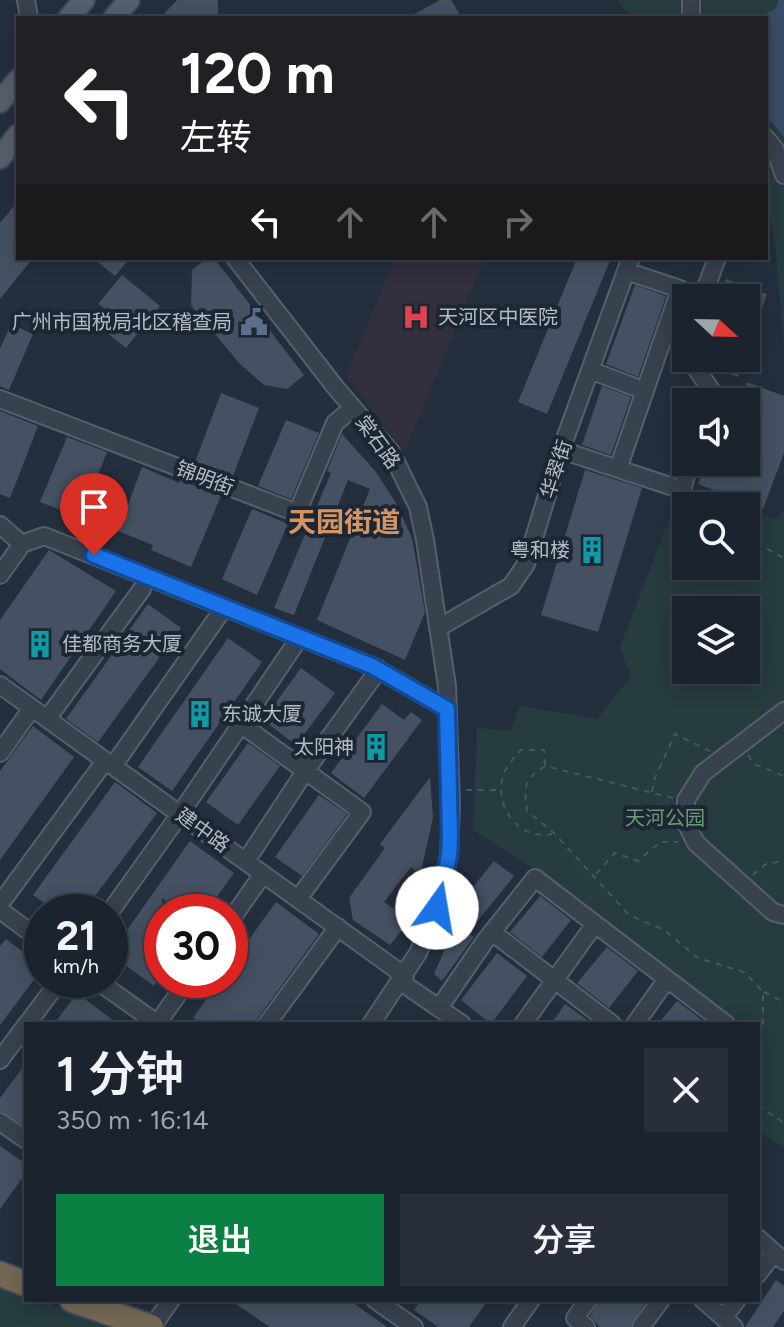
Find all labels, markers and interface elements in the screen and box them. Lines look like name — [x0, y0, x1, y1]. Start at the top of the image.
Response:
text: 120 m — [180, 40, 335, 107]
icon: left — [48, 48, 152, 152]
text: 左转 — [180, 116, 252, 159]
icon: left — [244, 200, 288, 244]
icon: ahead — [328, 200, 372, 244]
icon: ahead — [412, 200, 456, 244]
icon: right — [496, 200, 540, 244]
north arrow — [672, 284, 760, 372]
map controls — [672, 284, 760, 684]
hospital icon: 天河区中医院 — [401, 302, 431, 332]
place label: 天河区中医院 — [438, 305, 558, 329]
public building icon: 广州市国税局北区稽查局 — [239, 307, 269, 337]
place label: 广州市国税局北区稽查局 — [12, 310, 232, 334]
button: sound — [672, 388, 760, 476]
street label: 棠石路 — [351, 411, 405, 473]
street label: 华翠街 — [535, 437, 577, 501]
street label: 锦明街 — [173, 456, 237, 500]
pin — [60, 473, 128, 555]
icon: arrive — [72, 485, 116, 529]
button: search — [672, 492, 760, 580]
district label: 天园街道 — [288, 505, 400, 539]
building icon: 粤和楼 — [577, 535, 607, 565]
place label: 粤和楼 — [510, 538, 570, 562]
button: layers — [672, 596, 760, 684]
building icon: 佳都商务大厦 — [25, 629, 55, 659]
place label: 佳都商务大厦 — [62, 632, 182, 656]
building icon: 东诚大厦 — [185, 699, 215, 729]
place label: 东诚大厦 — [222, 702, 302, 726]
building icon: 太阳神 — [361, 732, 391, 762]
place label: 太阳神 — [294, 735, 354, 759]
street label: 建中路 — [172, 803, 234, 857]
park label: 天河公园 — [625, 806, 705, 830]
position arrow — [395, 866, 479, 950]
speed limit sign: 30 — [144, 894, 248, 998]
text: 21 — [56, 912, 96, 960]
text: km/h — [53, 954, 99, 978]
text: 1 分钟 — [56, 1045, 184, 1103]
button: close — [644, 1048, 728, 1132]
text: 350 m · 16:14 — [56, 1104, 209, 1136]
button: 退出 — [56, 1194, 384, 1286]
button: 分享 — [400, 1194, 728, 1286]

